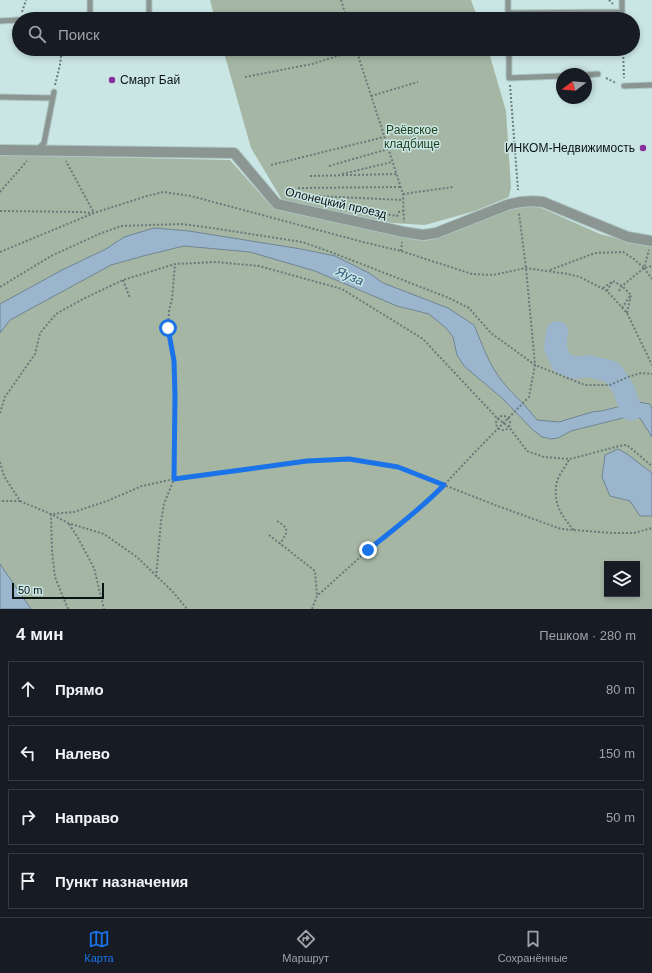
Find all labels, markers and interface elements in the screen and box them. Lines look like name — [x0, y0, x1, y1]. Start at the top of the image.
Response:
search box — [12, 12, 640, 56]
icon: search — [26, 23, 48, 45]
text: Поиск — [58, 26, 100, 43]
north arrow — [556, 68, 592, 104]
place label: Смарт Бай — [120, 73, 180, 87]
marker: Смарт Бай — [107, 75, 117, 85]
park label: Раёвское кладбище — [384, 123, 440, 151]
place label: ИНКОМ-Недвижимость — [505, 141, 635, 155]
marker: ИНКОМ-Недвижимость — [638, 143, 648, 153]
street label: Олонецкий проезд — [284, 185, 388, 221]
water label: Яуза — [333, 263, 366, 288]
route start — [159, 319, 177, 337]
route end — [359, 541, 377, 559]
map controls — [604, 561, 640, 597]
button: layers — [604, 561, 640, 597]
scale bar — [12, 581, 104, 600]
text: 50 m — [18, 584, 42, 596]
text: 4 мин — [16, 625, 63, 644]
text: Пешком · 280 m — [539, 628, 636, 643]
icon: ahead — [17, 678, 39, 700]
text: Прямо — [55, 681, 104, 698]
text: 80 m — [606, 682, 635, 697]
icon: left — [17, 742, 39, 764]
text: Налево — [55, 745, 110, 762]
text: 150 m — [599, 746, 635, 761]
icon: right — [17, 806, 39, 828]
text: Направо — [55, 809, 119, 826]
text: 50 m — [606, 810, 635, 825]
icon: arrive — [17, 870, 39, 892]
text: Пункт назначения — [55, 873, 188, 890]
tab: Карта — [84, 928, 114, 964]
tab: Маршрут — [282, 928, 329, 964]
tab: Сохранённые — [498, 928, 568, 964]

